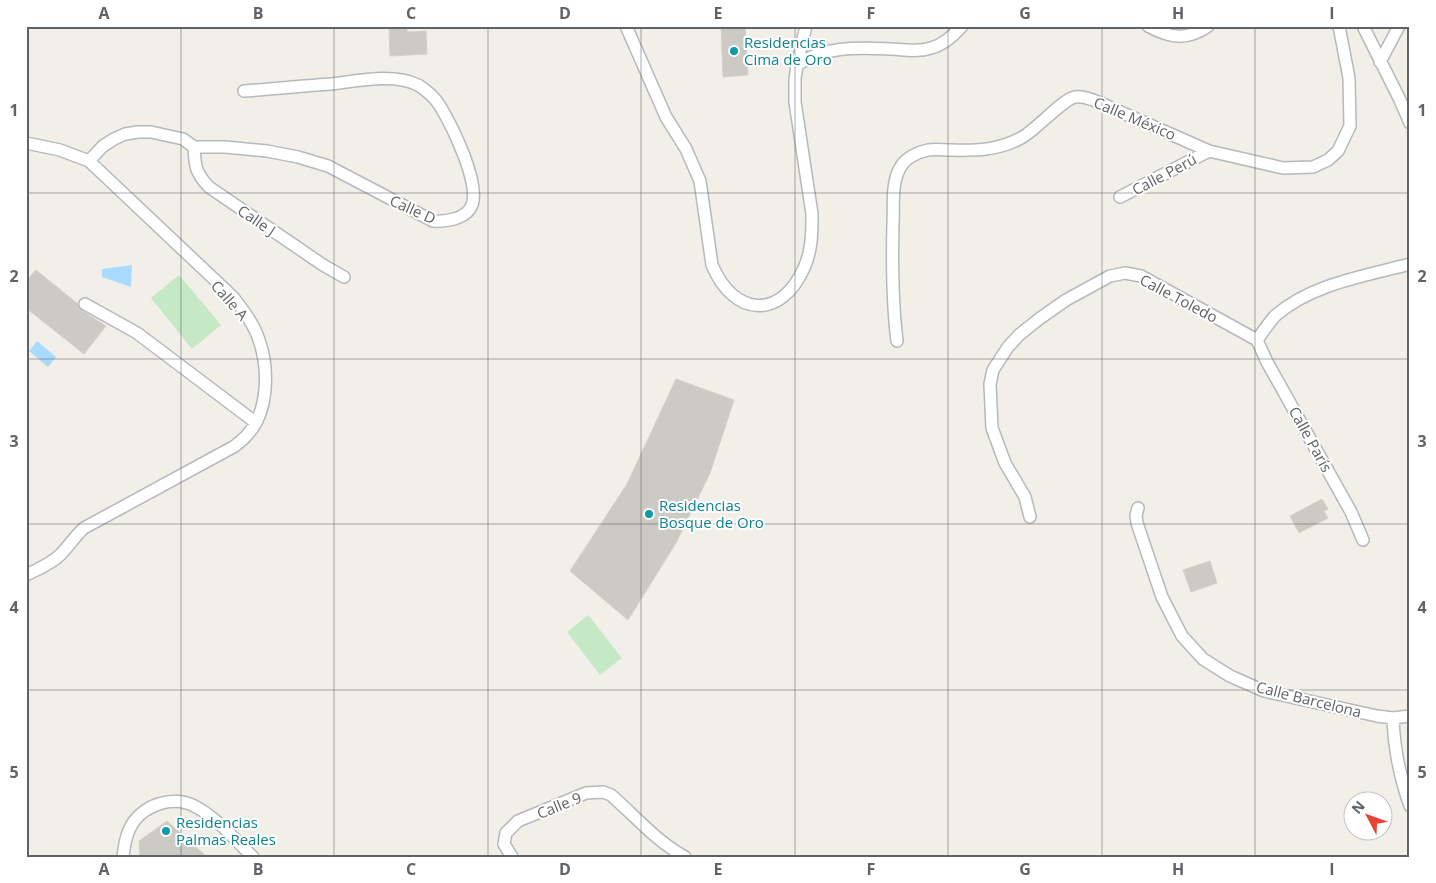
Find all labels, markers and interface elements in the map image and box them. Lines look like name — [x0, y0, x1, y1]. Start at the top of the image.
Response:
text: A — [98, 2, 110, 24]
text: B — [253, 2, 263, 24]
text: C — [406, 2, 416, 24]
text: D — [559, 2, 571, 24]
text: E — [714, 2, 723, 24]
text: F — [867, 2, 875, 24]
text: G — [1019, 2, 1031, 24]
text: H — [1172, 2, 1184, 24]
text: I — [1329, 2, 1335, 24]
place label: Residencias Cima de Oro — [744, 32, 832, 69]
marker: Residencias Cima de Oro — [728, 45, 740, 57]
street label: Calle México — [1091, 92, 1179, 144]
text: 1 — [9, 99, 19, 121]
text: 1 — [1417, 99, 1427, 121]
street label: Calle Perú — [1128, 149, 1200, 199]
street label: Calle D — [387, 190, 439, 228]
street label: Calle J — [234, 200, 280, 240]
text: 2 — [9, 265, 19, 287]
text: 2 — [1417, 265, 1427, 287]
street label: Calle Toledo — [1137, 269, 1221, 327]
street label: Calle A — [207, 276, 253, 325]
street label: Calle París — [1285, 403, 1337, 475]
text: 3 — [9, 430, 19, 452]
text: 3 — [1417, 430, 1427, 452]
place label: Residencias Bosque de Oro — [659, 495, 764, 532]
marker: Residencias Bosque de Oro — [643, 508, 655, 520]
text: 4 — [9, 596, 19, 618]
text: 4 — [1417, 596, 1427, 618]
street label: Calle Barcelona — [1254, 676, 1364, 722]
text: 5 — [9, 761, 19, 783]
text: 5 — [1417, 761, 1427, 783]
street label: Calle 9 — [534, 787, 584, 823]
north arrow — [1344, 790, 1394, 840]
text: N — [1347, 797, 1369, 818]
place label: Residencias Palmas Reales — [176, 812, 276, 849]
marker: Residencias Palmas Reales — [160, 825, 172, 837]
text: A — [98, 858, 110, 880]
text: B — [253, 858, 263, 880]
text: C — [406, 858, 416, 880]
text: D — [559, 858, 571, 880]
text: E — [714, 858, 723, 880]
text: F — [867, 858, 875, 880]
text: G — [1019, 858, 1031, 880]
text: H — [1172, 858, 1184, 880]
text: I — [1329, 858, 1335, 880]

